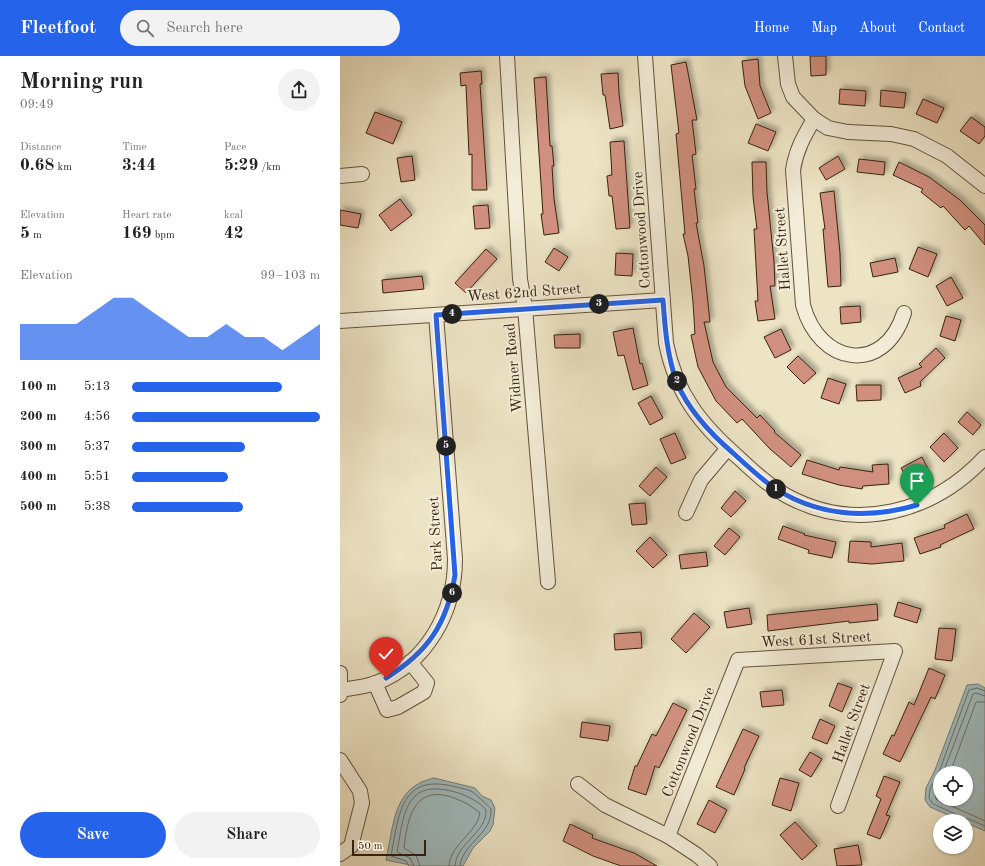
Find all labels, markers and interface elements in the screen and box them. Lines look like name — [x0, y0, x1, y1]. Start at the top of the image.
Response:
search box — [120, 10, 400, 46]
icon: search — [134, 17, 156, 39]
text: Fleetfoot — [20, 19, 96, 38]
text: Search here — [166, 21, 243, 36]
text: Home — [754, 21, 789, 35]
text: Map — [811, 21, 837, 35]
text: About — [859, 21, 896, 35]
text: Contact — [918, 21, 965, 35]
button: share — [278, 69, 320, 111]
text: Morning run — [20, 71, 143, 93]
text: 09:49 — [20, 98, 54, 111]
text: Distance — [20, 142, 61, 153]
text: Time — [122, 142, 147, 153]
text: Pace — [224, 142, 246, 153]
text: 0.68 — [20, 157, 54, 174]
text: 3:44 — [122, 157, 156, 174]
text: 5:29 — [224, 157, 258, 174]
text: km — [54, 162, 72, 173]
text: /km — [258, 162, 281, 173]
street label: Cottonwood Drive — [631, 171, 654, 289]
street label: Hallet Street — [773, 207, 794, 291]
text: Elevation — [20, 210, 65, 221]
text: Heart rate — [122, 210, 171, 221]
text: kcal — [224, 210, 243, 221]
text: 5 — [20, 225, 30, 242]
text: 169 — [122, 225, 152, 242]
text: 42 — [224, 225, 244, 242]
text: m — [30, 230, 42, 241]
text: bpm — [152, 230, 175, 241]
text: Elevation — [20, 269, 73, 282]
text: 99–103 m — [260, 269, 320, 282]
street label: West 62nd Street — [466, 282, 582, 305]
pin: 3 — [589, 294, 609, 314]
text: 3 — [596, 298, 602, 309]
pin: 4 — [442, 304, 462, 324]
text: 4 — [449, 308, 455, 319]
street label: Widmer Road — [503, 322, 526, 413]
pin: 2 — [667, 371, 687, 391]
text: 2 — [674, 375, 680, 386]
text: 100 m — [20, 380, 57, 393]
text: 5:13 — [84, 380, 110, 393]
text: 200 m — [20, 410, 57, 423]
text: 4:56 — [84, 410, 110, 423]
pin: 5 — [436, 436, 456, 456]
text: 300 m — [20, 440, 57, 453]
text: 5:37 — [84, 440, 110, 453]
text: 5 — [443, 440, 449, 451]
pin — [900, 464, 934, 505]
text: 400 m — [20, 470, 57, 483]
text: 5:51 — [84, 470, 110, 483]
icon: arrive — [906, 470, 928, 492]
pin: 1 — [766, 479, 786, 499]
text: 1 — [773, 483, 779, 494]
street label: Park Street — [427, 496, 446, 572]
text: 500 m — [20, 500, 57, 513]
text: 5:38 — [84, 500, 110, 513]
pin: 6 — [442, 583, 462, 603]
text: 6 — [449, 587, 455, 598]
street label: West 61st Street — [760, 630, 872, 651]
pin — [369, 637, 403, 678]
icon: check — [375, 643, 397, 665]
street label: Hallet Street — [831, 682, 874, 765]
street label: Cottonwood Drive — [660, 685, 718, 800]
map controls — [933, 766, 973, 854]
button: locate — [933, 766, 973, 806]
button: Save — [20, 812, 166, 858]
button: Share — [174, 812, 320, 858]
button: layers — [933, 814, 973, 854]
scale bar — [352, 838, 426, 857]
text: 50 m — [358, 841, 383, 852]

